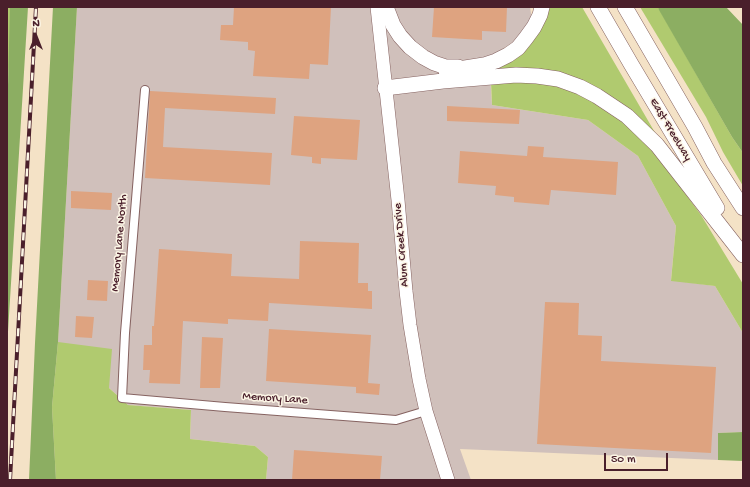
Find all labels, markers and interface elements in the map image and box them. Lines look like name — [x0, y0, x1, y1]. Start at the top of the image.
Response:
north arrow — [16, 16, 56, 56]
text: N — [32, 18, 40, 30]
street label: East Freeway — [646, 96, 694, 164]
street label: Memory Lane North — [109, 194, 131, 292]
street label: Alum Creek Drive — [391, 202, 413, 288]
street label: Memory Lane — [242, 390, 308, 408]
scale bar — [606, 445, 670, 471]
text: 50 m — [611, 453, 636, 467]

